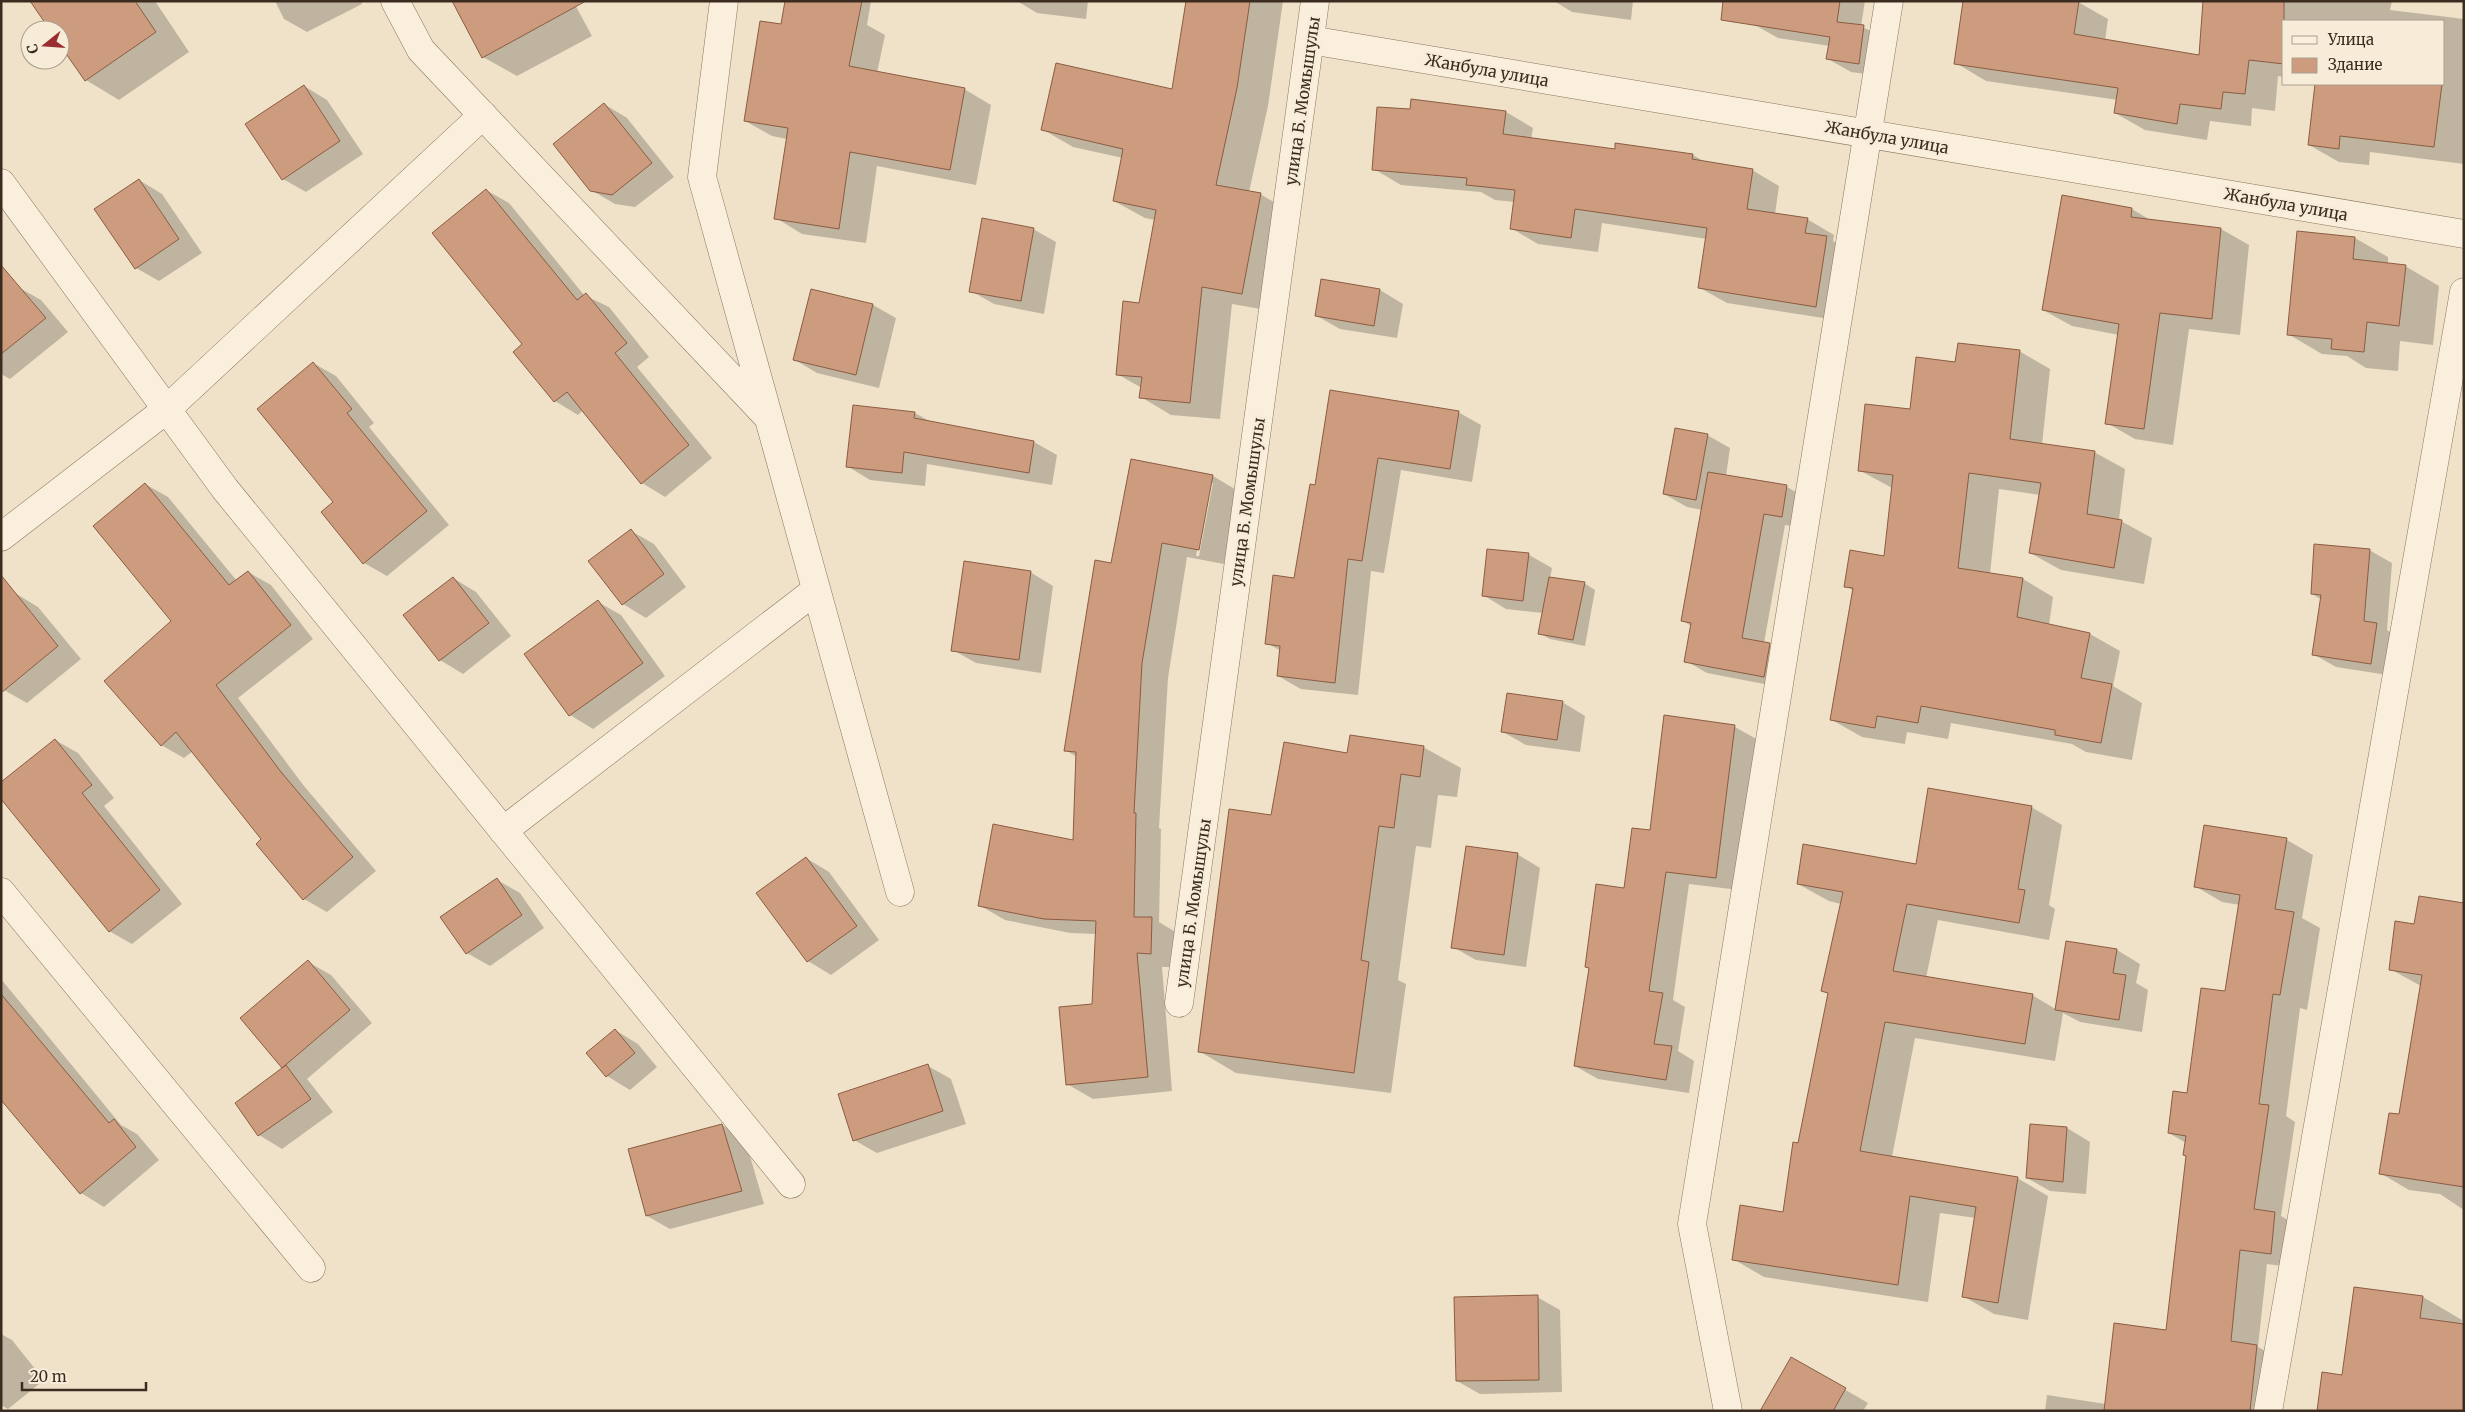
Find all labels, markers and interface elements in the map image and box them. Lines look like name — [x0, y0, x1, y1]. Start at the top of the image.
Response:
street label: улица Б. Момышулы — [1280, 15, 1324, 187]
north arrow — [20, 20, 70, 70]
legend — [2282, 20, 2445, 85]
text: Улица — [2327, 30, 2374, 49]
text: С — [23, 42, 43, 56]
street label: Жанбула улица — [1423, 49, 1551, 91]
text: Здание — [2328, 55, 2382, 74]
street label: Жанбула улица — [1823, 116, 1951, 158]
street label: Жанбула улица — [2222, 183, 2350, 225]
street label: улица Б. Момышулы — [1225, 416, 1269, 588]
street label: улица Б. Момышулы — [1171, 817, 1215, 989]
scale bar — [22, 1360, 146, 1392]
text: 20 m — [30, 1367, 67, 1386]

